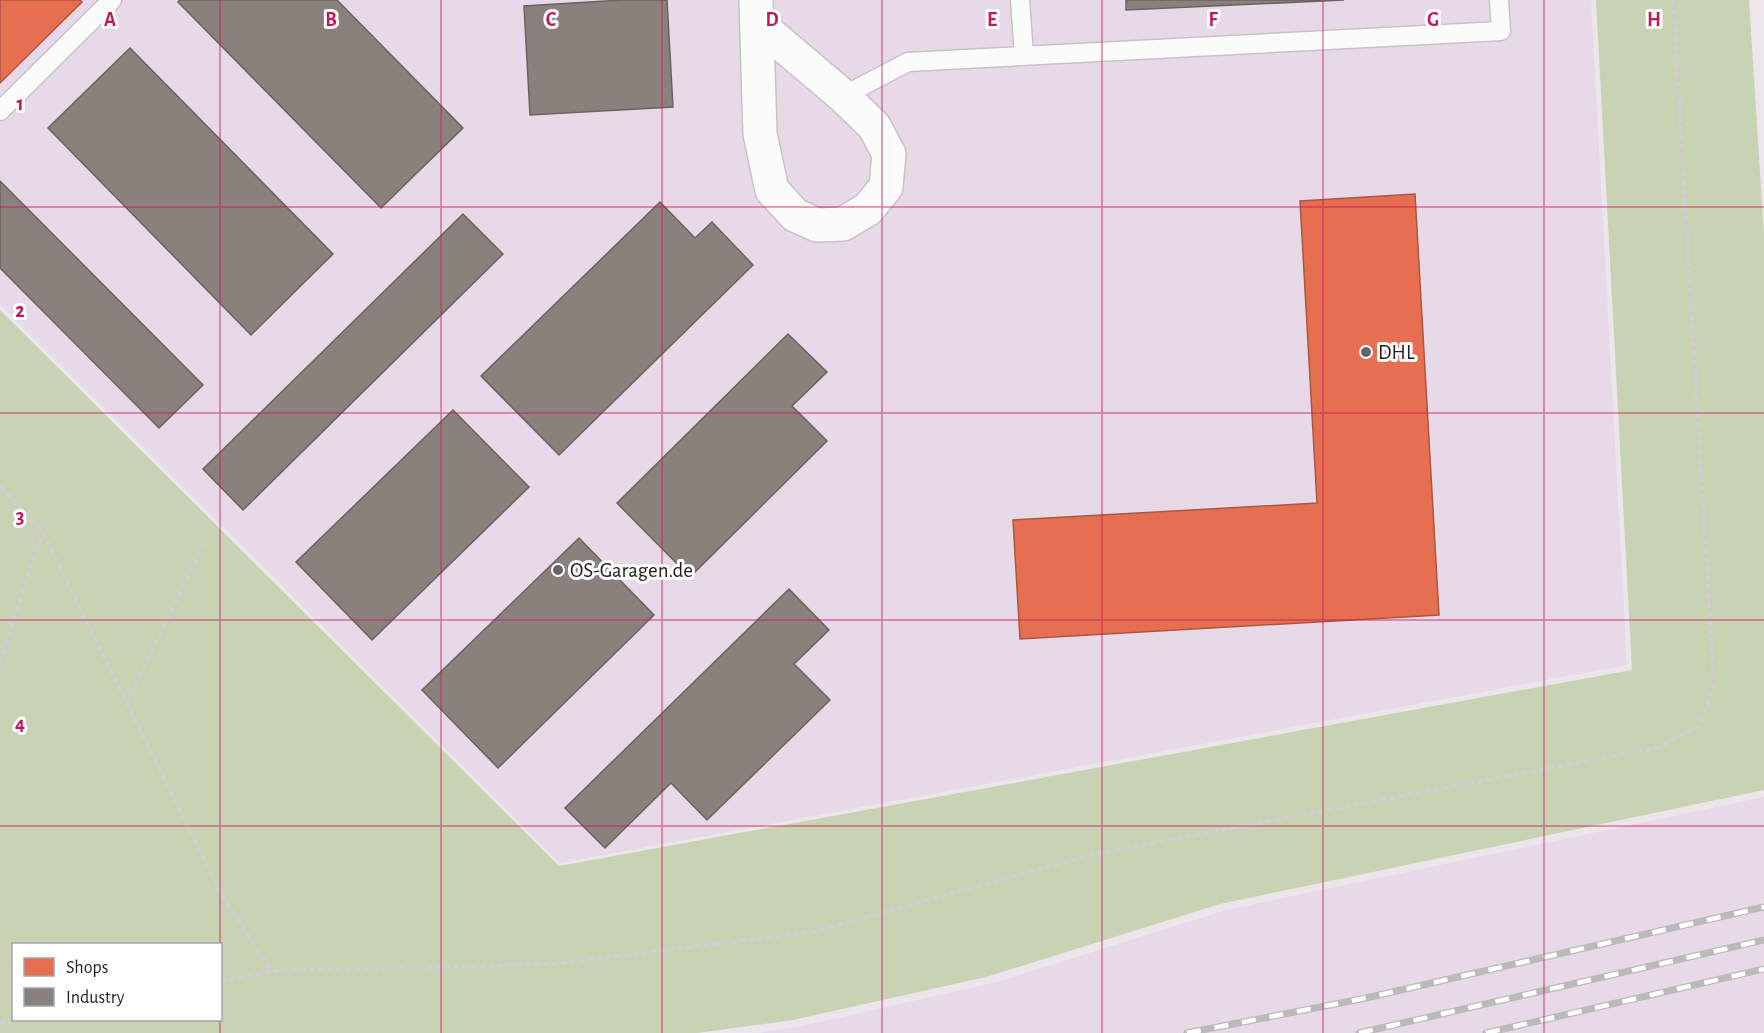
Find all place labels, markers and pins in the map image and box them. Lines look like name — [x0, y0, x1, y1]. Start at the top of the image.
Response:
place label: DHL — [1378, 342, 1415, 363]
marker: DHL — [1359, 345, 1373, 359]
place label: OS-Garagen.de — [570, 560, 693, 581]
marker: OS-Garagen.de — [551, 563, 565, 577]

